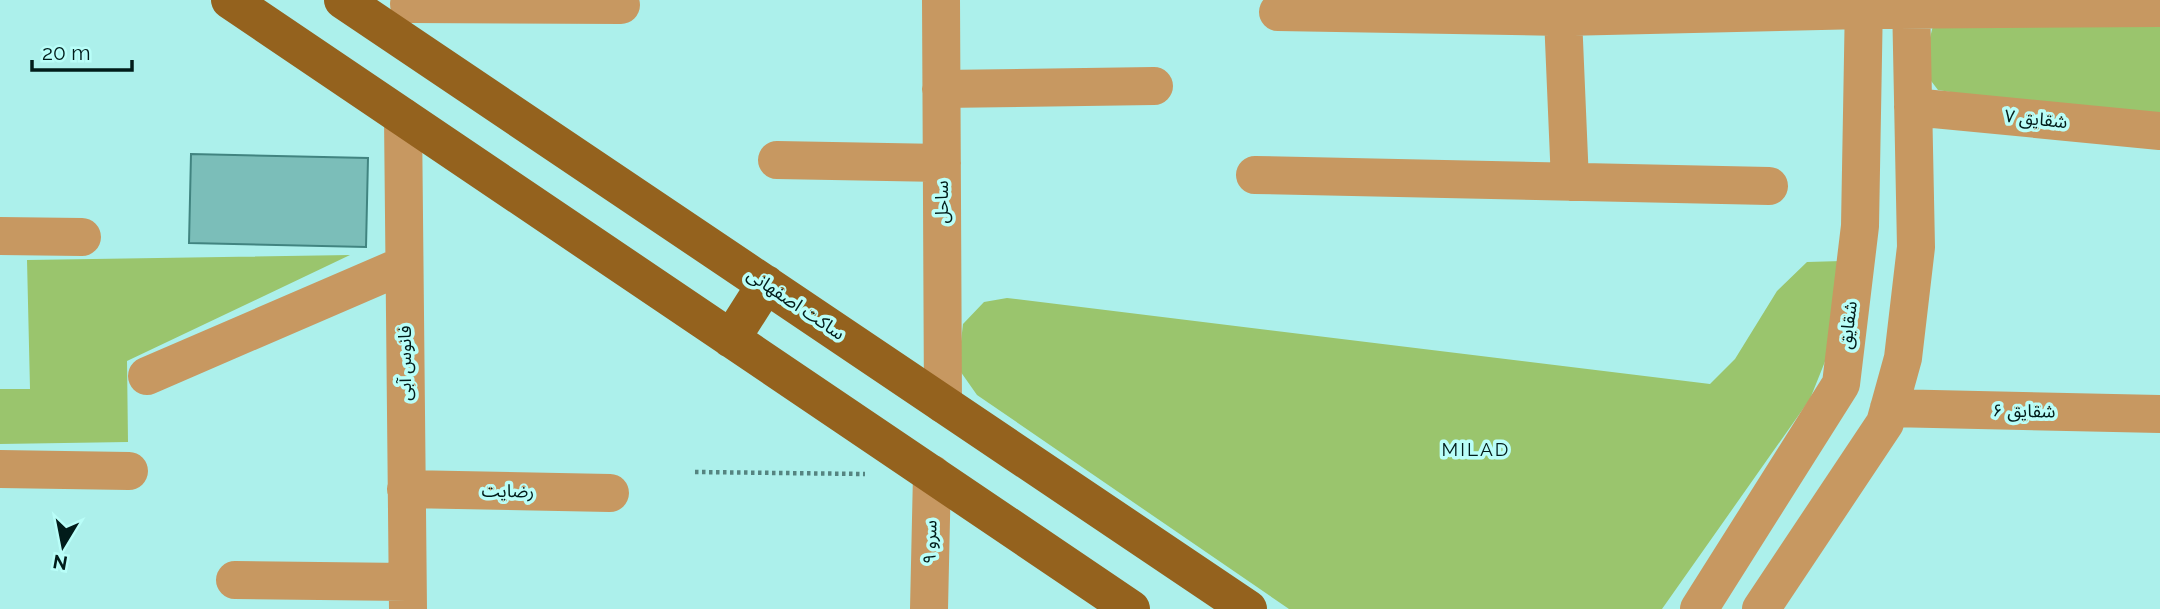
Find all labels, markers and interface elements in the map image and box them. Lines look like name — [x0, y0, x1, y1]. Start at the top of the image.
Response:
scale bar — [32, 28, 131, 72]
text: 20 m — [42, 40, 90, 65]
street label: شقایق ۷ — [2003, 105, 2069, 133]
street label: ساحل — [931, 180, 953, 224]
street label: ساکت اصفهانی — [743, 263, 849, 345]
street label: شقایق — [1834, 300, 1862, 350]
street label: فانوس آبی — [394, 325, 416, 401]
street label: شقایق ۶ — [1992, 399, 2056, 423]
district label: MILAD — [1442, 438, 1510, 460]
street label: رضایت — [481, 480, 535, 502]
north arrow — [28, 511, 98, 581]
street label: سرو ۹ — [919, 520, 941, 564]
text: N — [51, 551, 69, 575]

